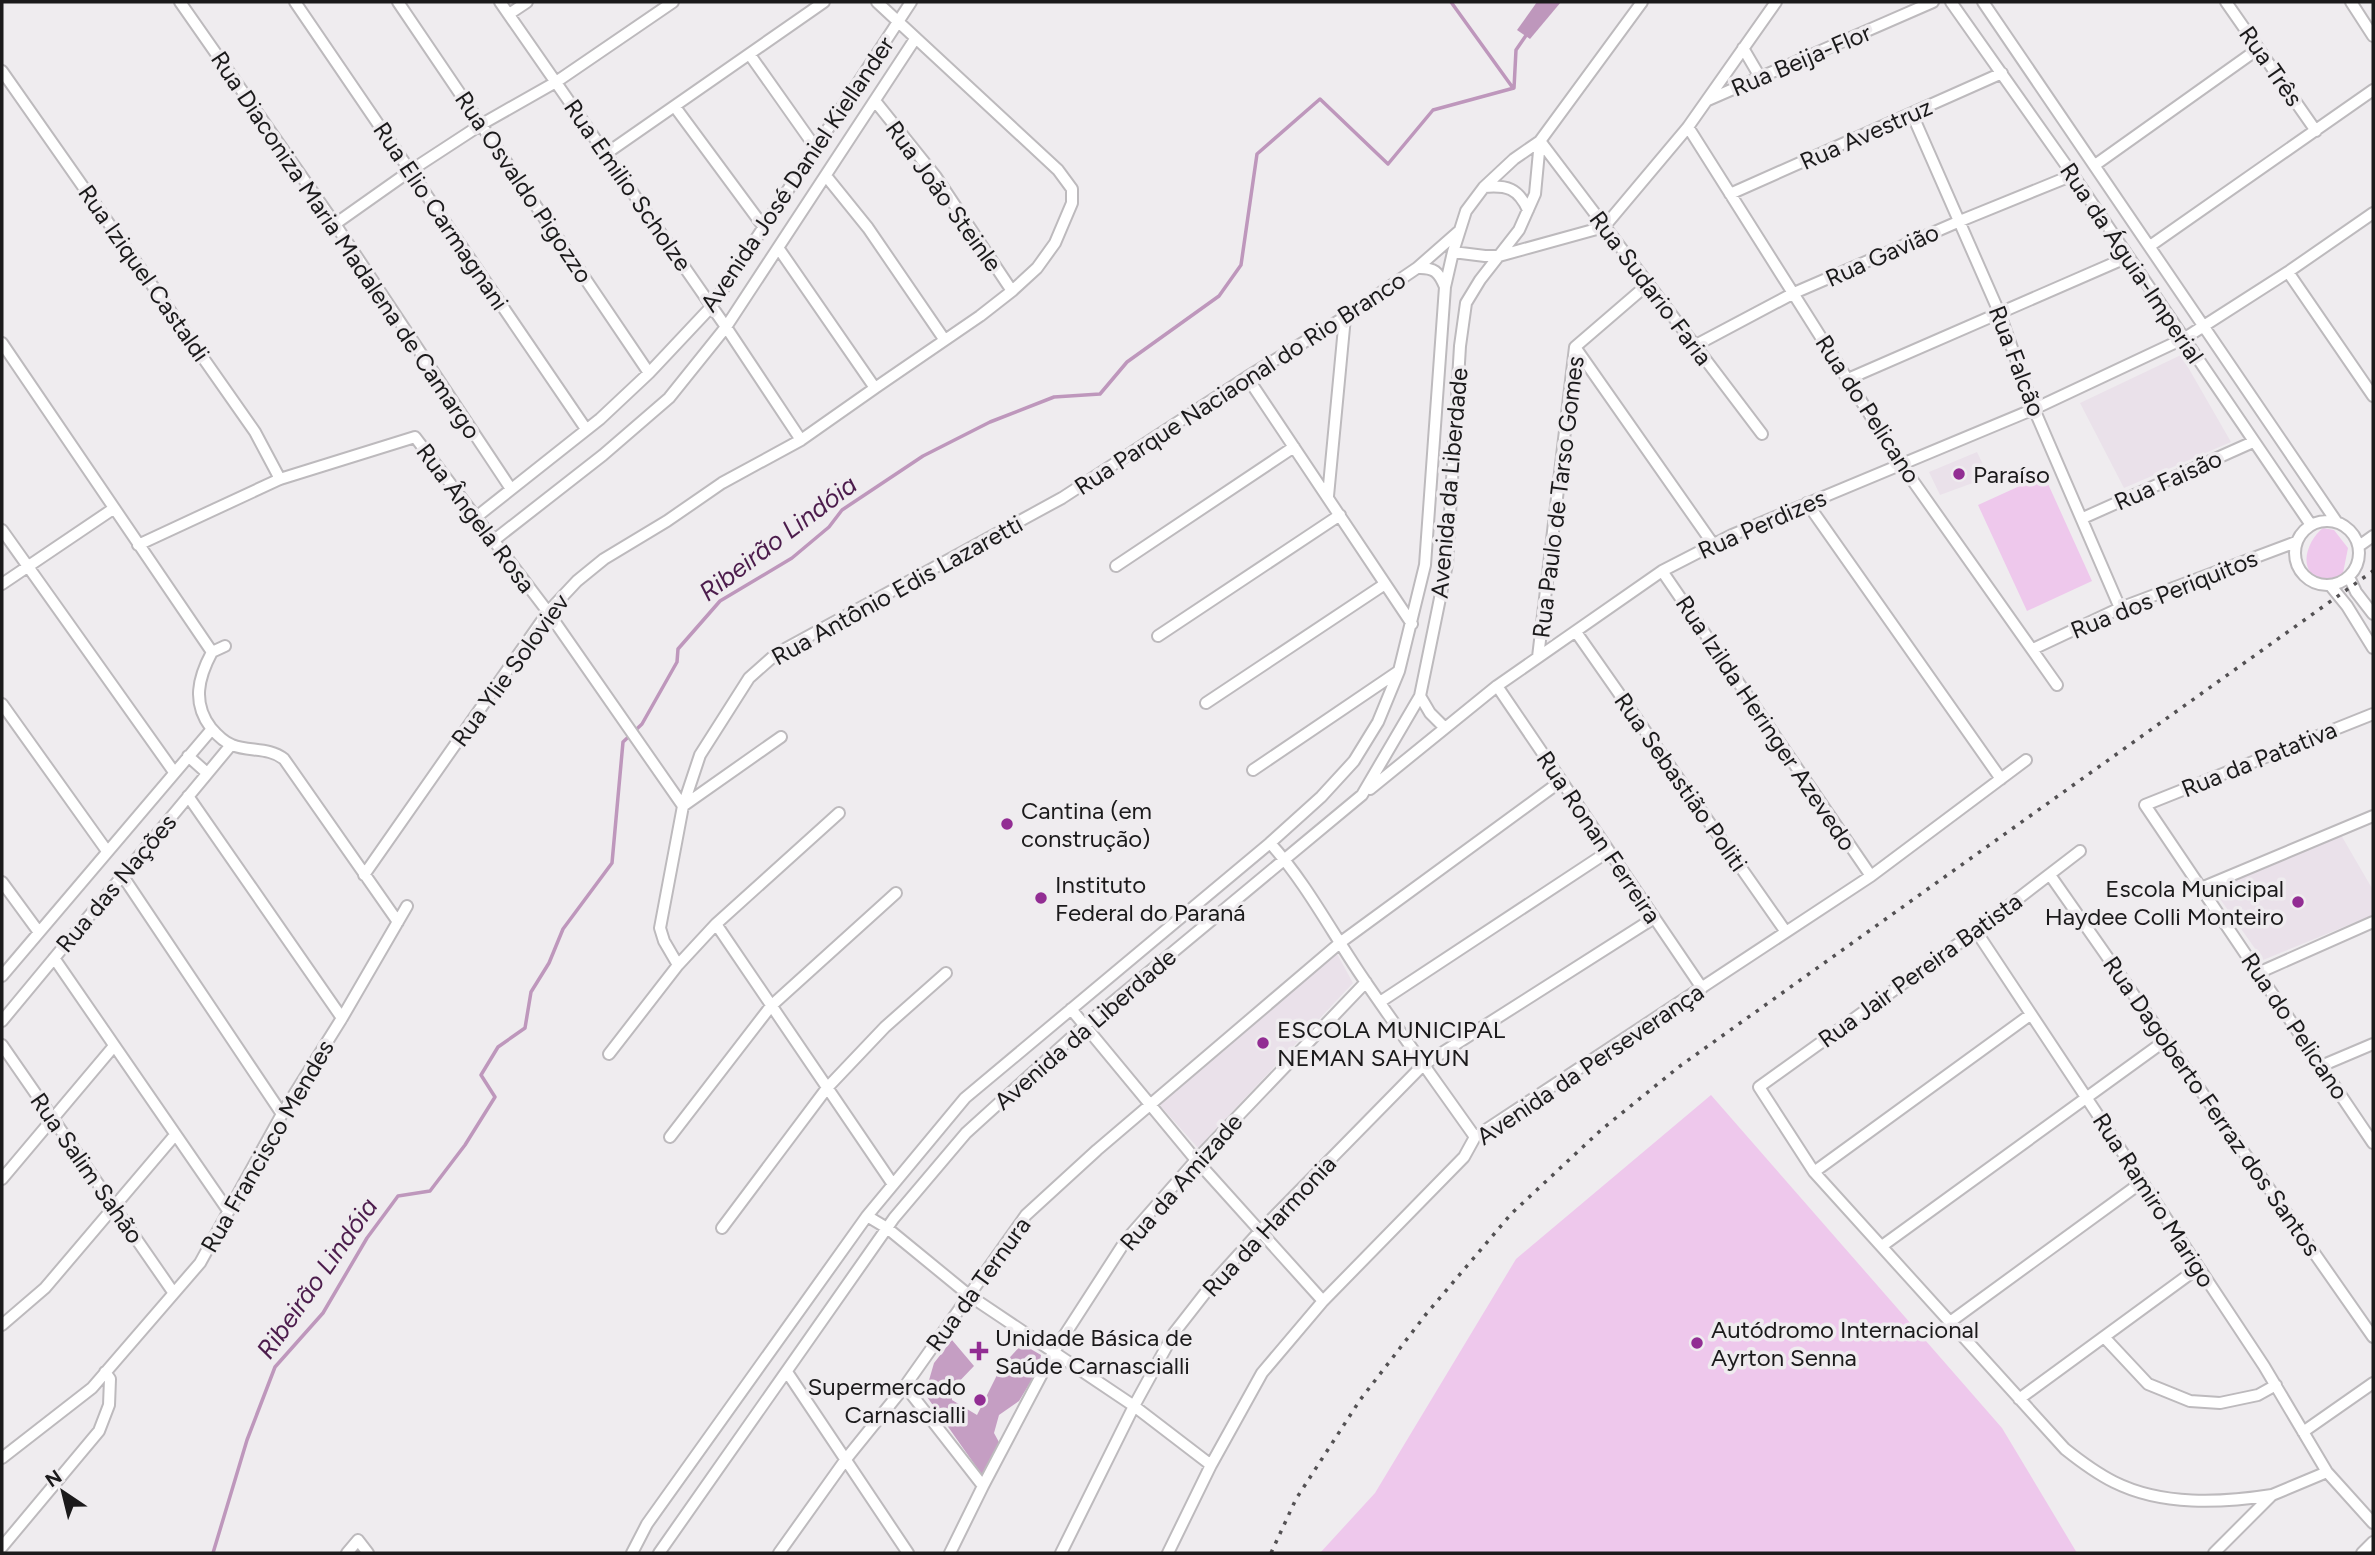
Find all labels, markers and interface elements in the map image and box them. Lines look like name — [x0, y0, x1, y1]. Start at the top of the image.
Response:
street label: Rua Beija-Flor — [1727, 18, 1875, 102]
street label: Rua Três — [2233, 20, 2309, 112]
street label: Avenida José Daniel Kiellander — [694, 31, 900, 317]
street label: Rua Diaconiza Maria Madalena de Camargo — [205, 46, 487, 444]
street label: Rua Osvaldo Pigozzo — [449, 86, 599, 288]
street label: Rua Avestruz — [1796, 92, 1936, 176]
street label: Rua Emilio Scholze — [558, 94, 698, 276]
street label: Rua João Steinle — [880, 115, 1008, 277]
street label: Rua Elio Carmagnani — [367, 116, 515, 316]
street label: Rua da Águia-Imperial — [2054, 157, 2210, 369]
street label: Rua Iziquel Castaldi — [72, 179, 216, 367]
street label: Rua Sudario Faria — [1584, 205, 1718, 371]
street label: Rua Gavião — [1821, 217, 1943, 293]
street label: Rua Parque Naciaonal do Rio Branco — [1069, 265, 1411, 501]
street label: Rua Falcão — [1983, 302, 2051, 420]
street label: Rua do Pelicano — [1809, 330, 1927, 488]
street label: Rua Paulo de Tarso Gomes — [1526, 354, 1590, 640]
street label: Avenida da Liberdade — [1424, 366, 1474, 600]
street label: Rua Ângela Rosa — [410, 438, 542, 598]
street label: Rua Faisão — [2110, 443, 2226, 517]
place label: Paraíso — [1973, 460, 2050, 489]
marker: Paraíso — [1951, 466, 1967, 482]
water label: Ribeirão Lindóia — [693, 468, 863, 608]
street label: Rua Perdizes — [1693, 483, 1831, 565]
street label: Rua Antônio Edis Lazaretti — [766, 509, 1028, 671]
street label: Rua dos Periquitos — [2066, 543, 2262, 645]
street label: Rua Ylie Soloviev — [445, 588, 575, 752]
street label: Rua Izilda Heringer Azevedo — [1670, 590, 1862, 856]
street label: Rua Sebastião Politi — [1608, 687, 1754, 877]
street label: Rua da Patativa — [2177, 715, 2341, 803]
street label: Rua Ronan Ferreira — [1531, 745, 1667, 929]
place label: Cantina (em construção) — [1021, 796, 1152, 853]
street label: Rua das Nações — [50, 808, 182, 958]
marker: Cantina (em construção) — [999, 816, 1015, 832]
place label: Instituto Federal do Paraná — [1055, 870, 1246, 927]
place label: Escola Municipal Haydee Colli Monteiro — [2045, 874, 2284, 931]
street label: Rua Jair Pereira Batista — [1813, 886, 2027, 1054]
marker: Instituto Federal do Paraná — [1033, 890, 1049, 906]
marker: Escola Municipal Haydee Colli Monteiro — [2290, 894, 2306, 910]
street label: Avenida da Liberdade — [988, 942, 1182, 1116]
street label: Rua do Pelicano — [2235, 947, 2355, 1105]
street label: Rua Dagoberto Ferraz dos Santos — [2097, 951, 2327, 1261]
street label: Avenida da Perseverança — [1471, 977, 1709, 1151]
place label: ESCOLA MUNICIPAL NEMAN SAHYUN — [1277, 1015, 1506, 1072]
street label: Rua Francisco Mendes — [194, 1034, 340, 1258]
marker: ESCOLA MUNICIPAL NEMAN SAHYUN — [1255, 1035, 1271, 1051]
street label: Rua Salim Sahão — [24, 1087, 150, 1249]
street label: Rua da Amizade — [1114, 1107, 1248, 1257]
street label: Rua Ramiro Marigo — [2087, 1107, 2221, 1293]
street label: Rua da Harmonia — [1196, 1149, 1342, 1303]
water label: Ribeirão Lindóia — [250, 1191, 384, 1365]
street label: Rua da Ternura — [920, 1211, 1036, 1357]
place label: Autódromo Internacional Ayrton Senna — [1711, 1315, 1979, 1372]
place label: Unidade Básica de Saúde Carnascialli — [995, 1323, 1192, 1380]
marker: Autódromo Internacional Ayrton Senna — [1689, 1335, 1705, 1351]
marker: Unidade Básica de Saúde Carnascialli — [969, 1341, 989, 1361]
place label: Supermercado Carnascialli — [808, 1372, 966, 1429]
marker: Supermercado Carnascialli — [972, 1392, 988, 1408]
north arrow — [28, 1457, 98, 1527]
text: N — [41, 1465, 66, 1492]

